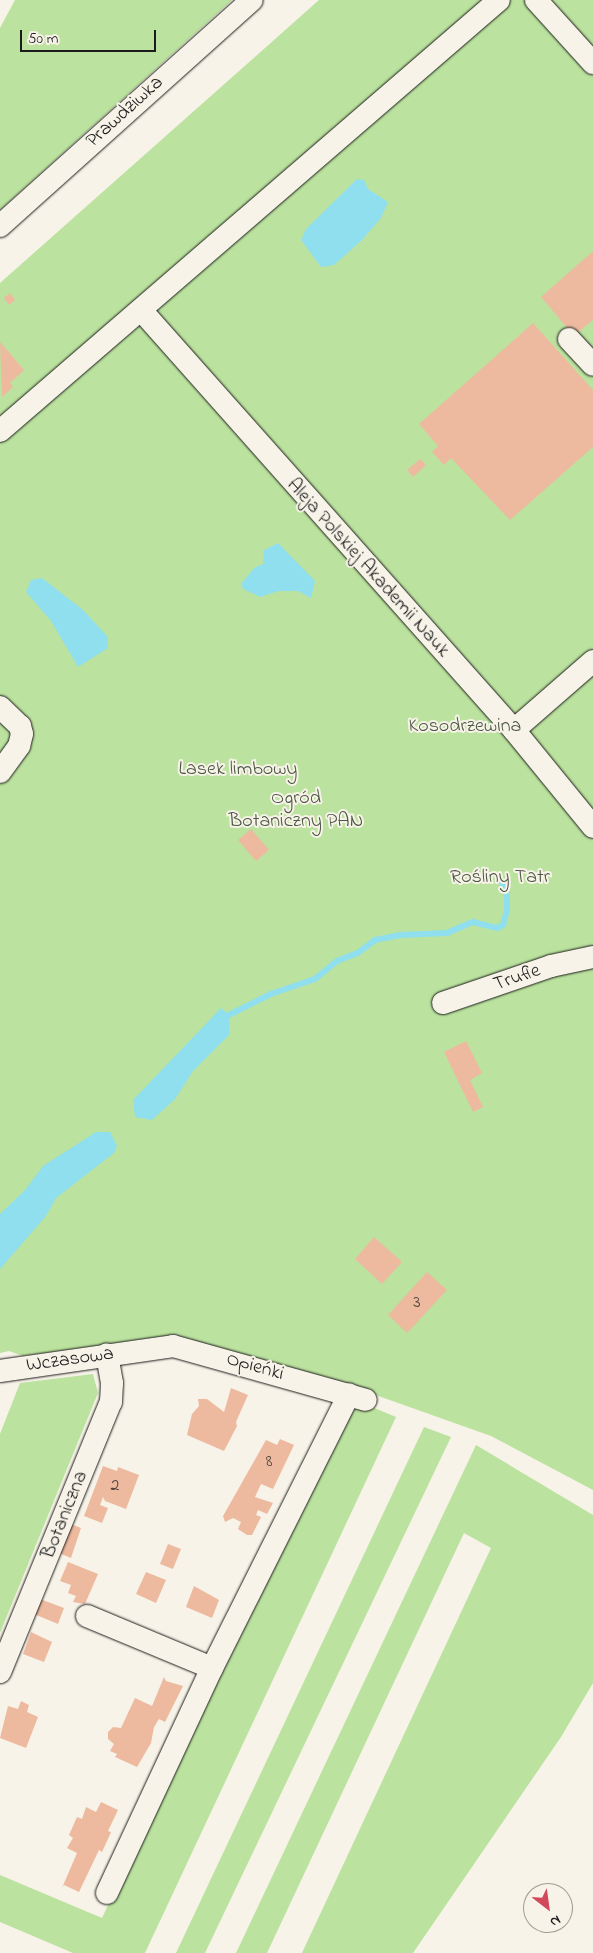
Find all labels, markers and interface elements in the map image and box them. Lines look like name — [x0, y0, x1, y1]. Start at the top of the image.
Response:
scale bar — [22, 20, 159, 52]
text: 50 m — [28, 28, 58, 50]
street label: Prawdziwka — [81, 71, 169, 153]
street label: Aleja Polskiej Akademii Nauk — [281, 473, 455, 663]
park label: Kosodrzewina — [409, 714, 521, 738]
park label: Lasek limbowy — [179, 757, 297, 781]
park label: Ogród Botaniczny PAN — [229, 787, 363, 834]
park label: Rośliny Tatr — [450, 865, 550, 889]
street label: Trufle — [490, 959, 544, 997]
house number: 3 — [413, 1292, 421, 1314]
street label: Wczasowa — [25, 1342, 115, 1378]
street label: Opieńki — [223, 1347, 287, 1387]
house number: 8 — [266, 1451, 272, 1473]
street label: Botaniczna — [36, 1468, 94, 1562]
house number: 2 — [111, 1475, 119, 1497]
north arrow — [523, 1883, 573, 1933]
text: N — [546, 1909, 565, 1932]

